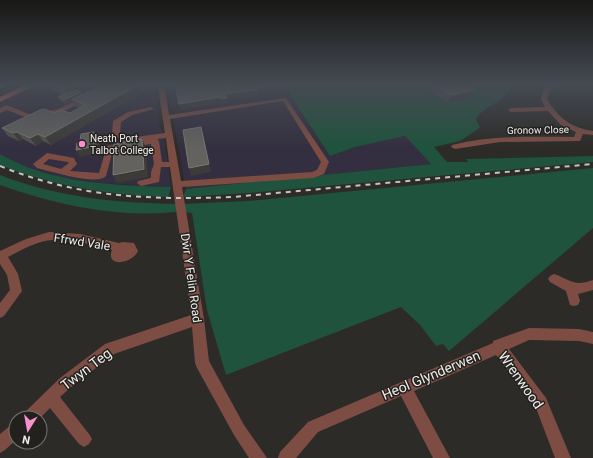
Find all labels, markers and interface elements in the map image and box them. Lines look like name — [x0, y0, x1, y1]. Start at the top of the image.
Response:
street label: Gronow Close — [507, 124, 569, 136]
place label: Neath Port Talbot College — [90, 133, 154, 156]
marker: Neath Port Talbot College — [77, 139, 87, 149]
street label: Ffrwd Vale — [53, 231, 111, 253]
street label: Dŵr Y Felin Road — [178, 232, 204, 324]
street label: Twyn Teg — [58, 345, 114, 393]
street label: Heol Glynderwen — [379, 347, 483, 403]
street label: Wrenwood — [495, 348, 547, 412]
north arrow — [8, 410, 48, 450]
text: N — [21, 432, 31, 446]

